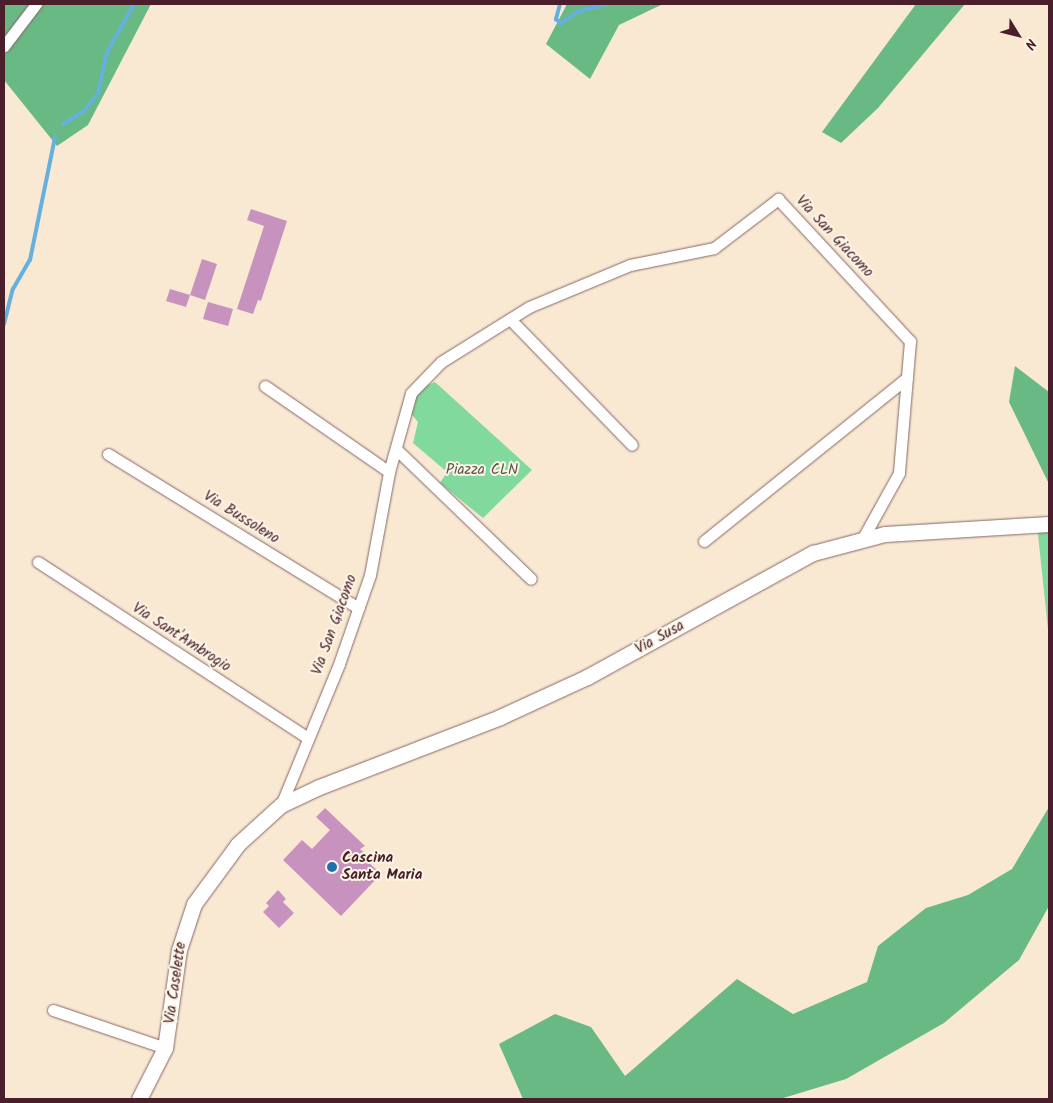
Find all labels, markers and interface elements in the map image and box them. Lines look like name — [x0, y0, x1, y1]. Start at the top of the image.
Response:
north arrow — [993, 10, 1043, 60]
text: N — [1019, 34, 1042, 54]
street label: Via San Giacomo — [791, 192, 877, 282]
park label: Piazza CLN — [446, 462, 518, 480]
street label: Via Bussoleno — [200, 488, 282, 548]
street label: Via San Giacomo — [308, 572, 362, 678]
street label: Via Sant'Ambrogio — [128, 599, 234, 677]
street label: Via Susa — [632, 617, 688, 659]
place label: Cascina Santa Maria — [342, 849, 422, 884]
marker: Cascina Santa Maria — [326, 861, 338, 873]
street label: Via Caselette — [161, 941, 191, 1025]

